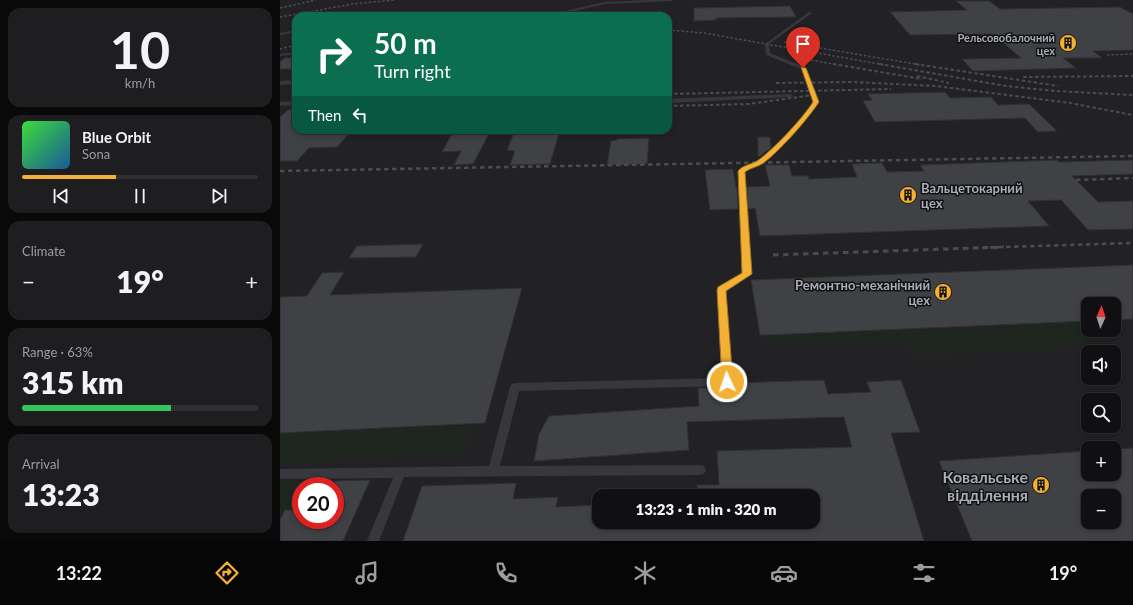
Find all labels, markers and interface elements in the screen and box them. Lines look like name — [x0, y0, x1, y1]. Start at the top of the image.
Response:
text: 10 — [110, 18, 170, 80]
text: 50 m — [374, 26, 437, 60]
pin — [786, 27, 820, 68]
icon: right — [308, 28, 360, 80]
place label: Рельсовобалочний цех — [957, 31, 1055, 57]
icon: arrive — [792, 33, 814, 55]
building icon: Рельсовобалочний цех — [1058, 33, 1078, 53]
text: Turn right — [374, 60, 451, 82]
text: km/h — [125, 75, 155, 91]
icon: left — [349, 104, 371, 126]
text: Then — [308, 106, 341, 124]
text: Blue Orbit — [82, 128, 151, 146]
text: Sona — [82, 146, 110, 162]
place label: Вальцетокарний цех — [921, 180, 1023, 211]
icon: previous — [50, 185, 72, 207]
icon: pause — [129, 185, 151, 207]
icon: next — [208, 185, 230, 207]
building icon: Вальцетокарний цех — [898, 185, 918, 205]
text: Climate — [22, 243, 65, 259]
text: 19° — [116, 263, 164, 299]
text: − — [22, 268, 35, 295]
text: + — [245, 268, 258, 295]
place label: Ремонтно-механічний цех — [795, 277, 930, 308]
building icon: Ремонтно-механічний цех — [933, 282, 953, 302]
north arrow — [1081, 297, 1121, 337]
map controls — [1081, 297, 1121, 529]
text: Range · 63% — [22, 344, 93, 360]
button: sound — [1081, 345, 1121, 385]
position arrow — [706, 361, 748, 403]
text: 315 km — [22, 364, 123, 400]
button: search — [1081, 393, 1121, 433]
button: + — [1081, 441, 1121, 481]
text: Arrival — [22, 456, 59, 472]
place label: Ковальське відділення — [942, 467, 1028, 504]
building icon: Ковальське відділення — [1031, 475, 1051, 495]
text: 13:23 — [22, 476, 100, 512]
speed limit sign: 20 — [292, 477, 344, 529]
button: − — [1081, 489, 1121, 529]
text: 13:23 · 1 min · 320 m — [635, 500, 777, 518]
icon: directions — [213, 559, 241, 587]
icon: music — [353, 559, 381, 587]
icon: phone — [492, 559, 520, 587]
icon: climate — [631, 559, 659, 587]
icon: car — [770, 559, 798, 587]
icon: filters — [910, 559, 938, 587]
text: 13:22 — [56, 562, 102, 584]
text: 19° — [1049, 562, 1077, 584]

